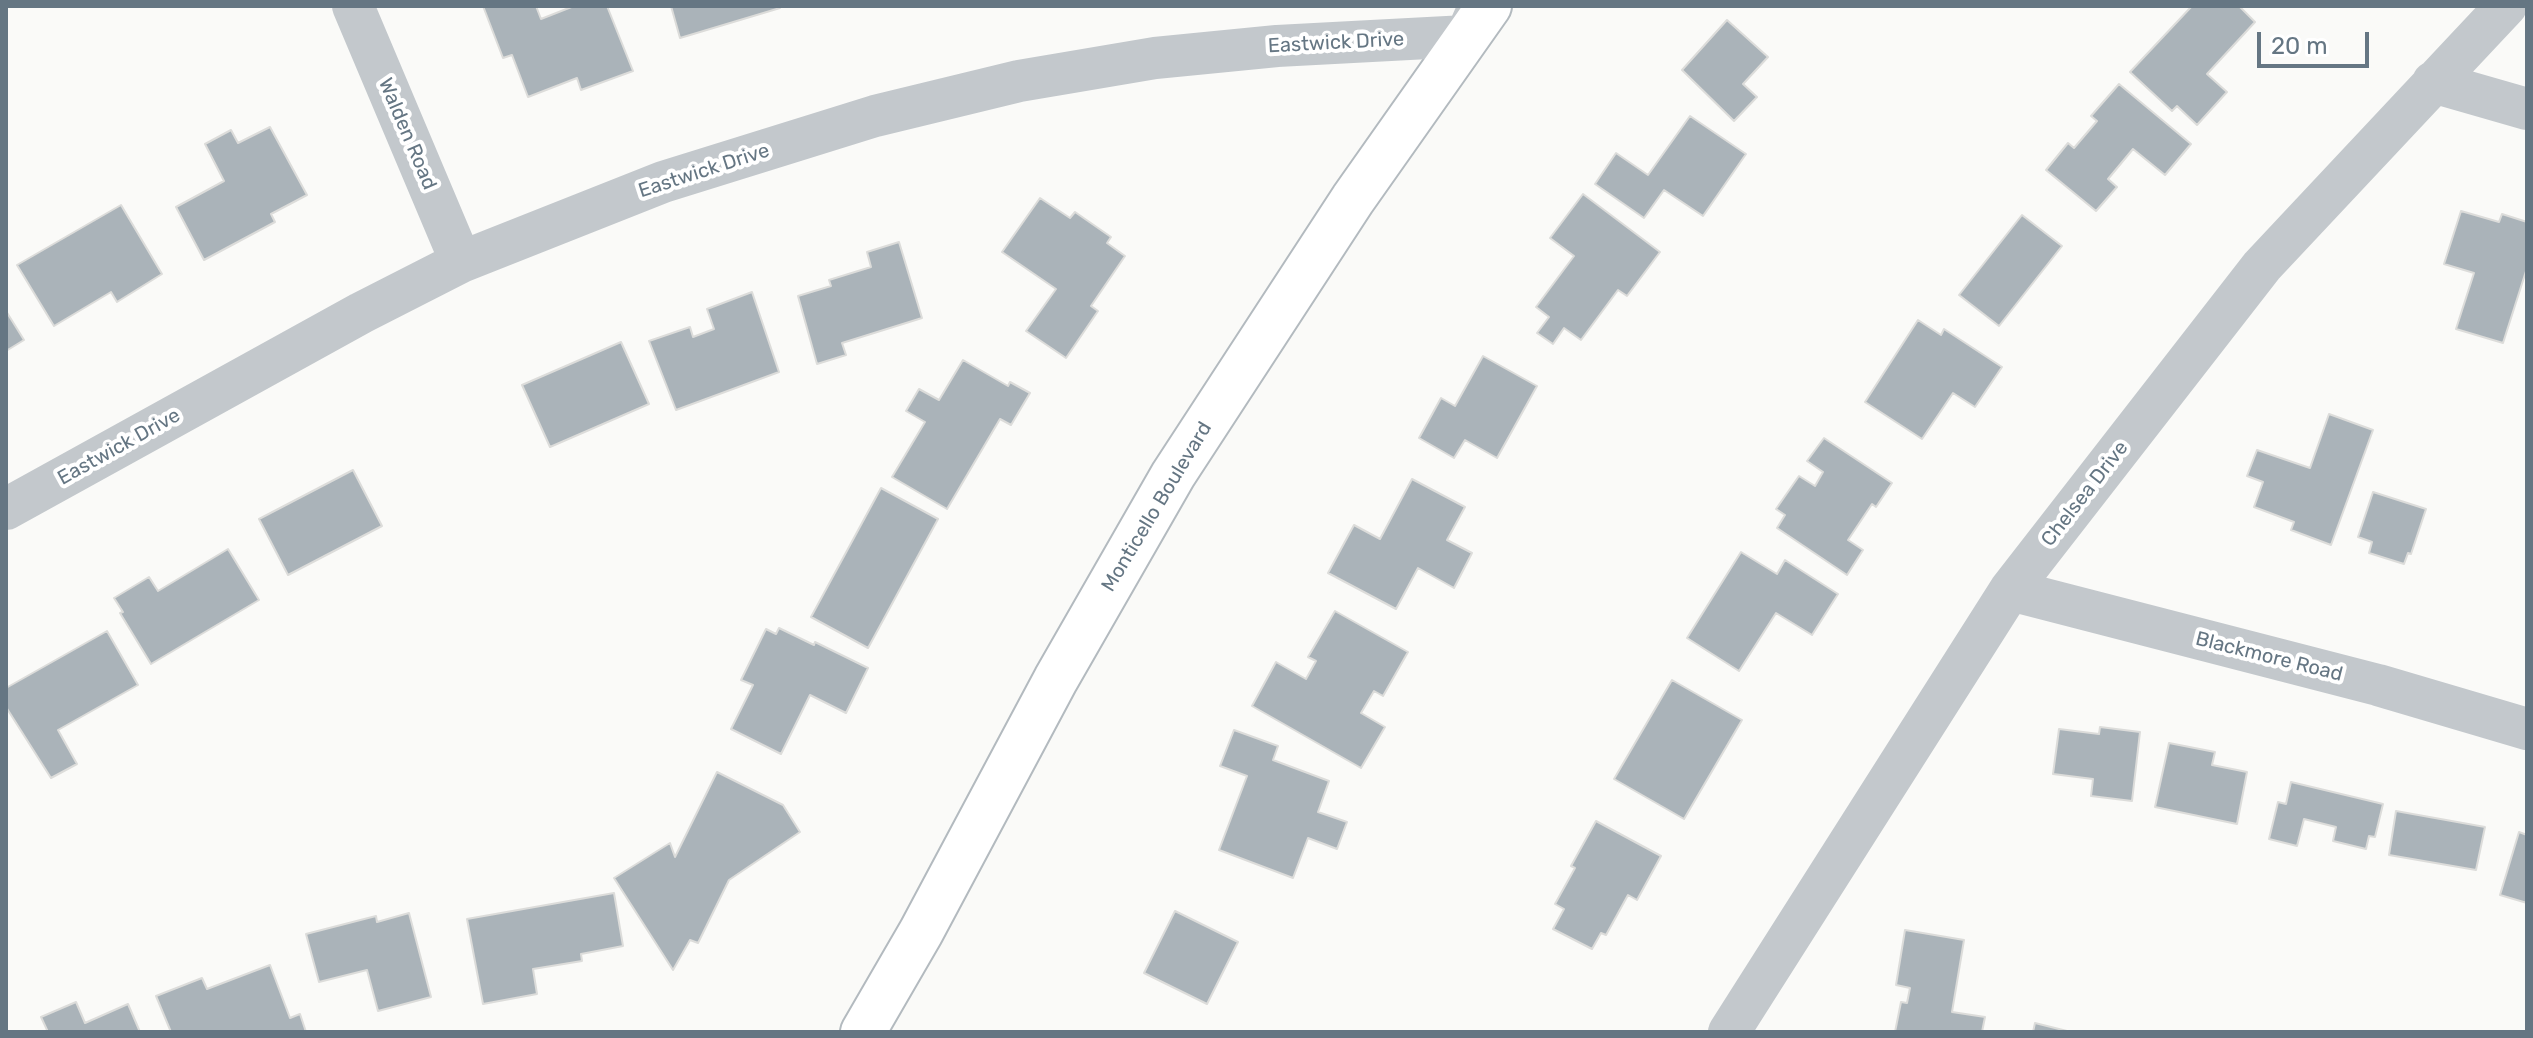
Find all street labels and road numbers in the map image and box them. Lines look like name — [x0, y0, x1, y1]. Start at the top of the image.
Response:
street label: Eastwick Drive — [1267, 27, 1405, 59]
street label: Walden Road — [373, 75, 441, 193]
street label: Eastwick Drive — [635, 139, 773, 203]
street label: Eastwick Drive — [54, 403, 184, 491]
street label: Monticello Boulevard — [1097, 418, 1217, 596]
street label: Chelsea Drive — [2036, 437, 2134, 551]
street label: Blackmore Road — [2193, 627, 2345, 687]

